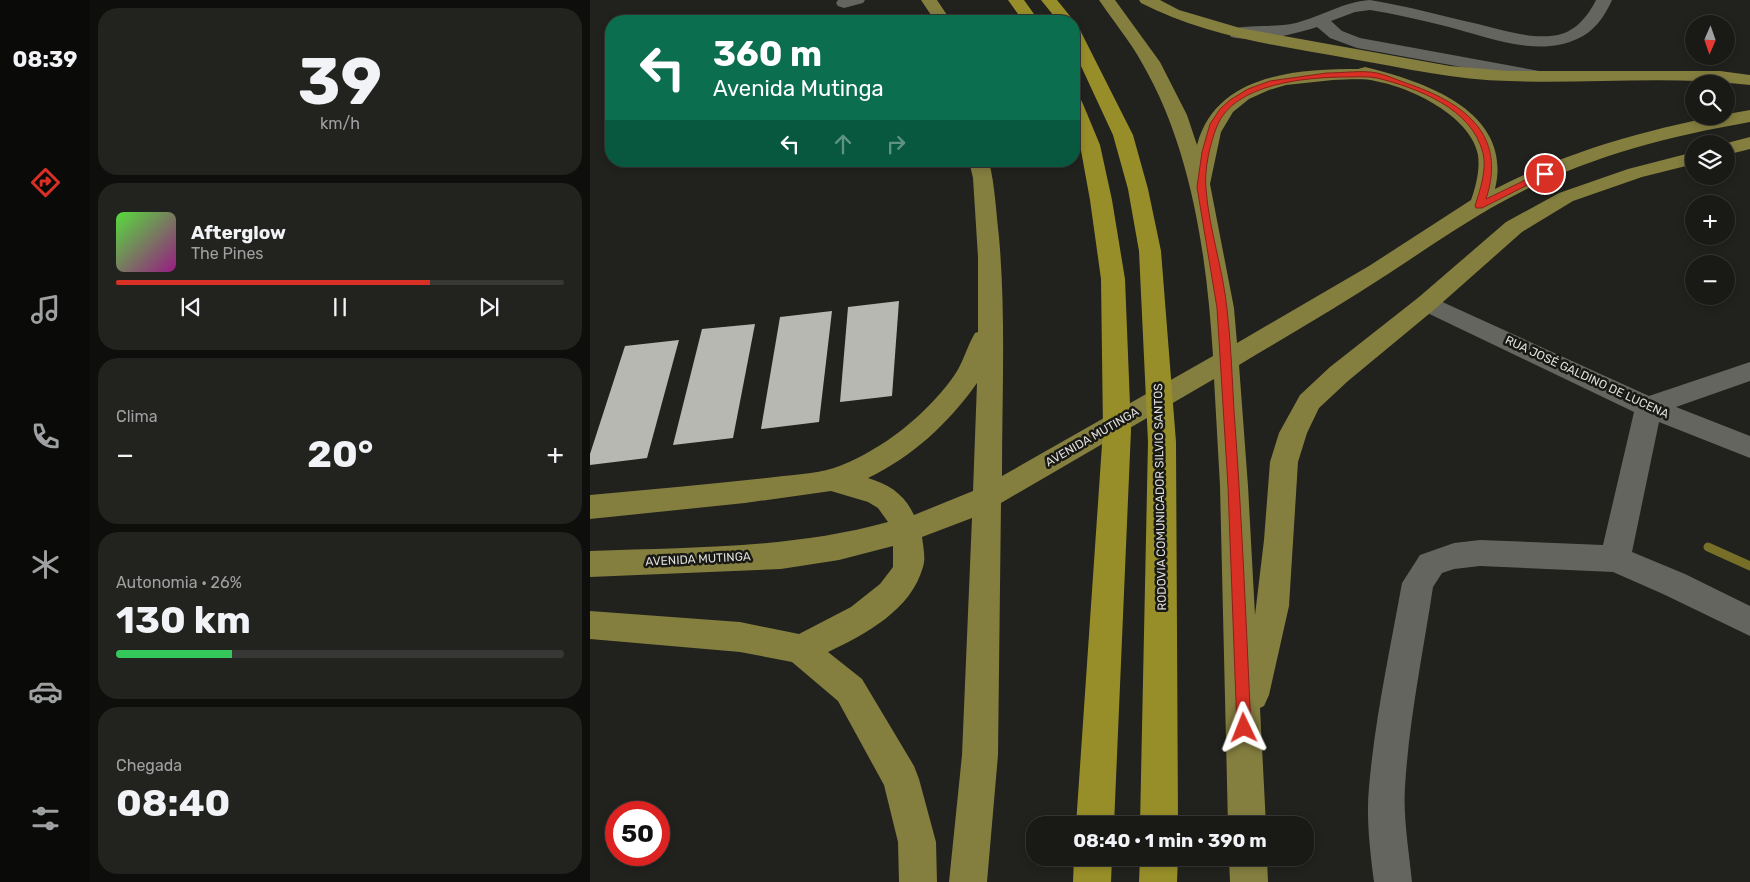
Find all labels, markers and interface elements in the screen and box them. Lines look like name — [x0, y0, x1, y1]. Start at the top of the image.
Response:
north arrow — [1685, 15, 1735, 65]
map controls — [1685, 15, 1735, 305]
text: 360 m — [713, 33, 822, 75]
icon: left — [630, 35, 695, 100]
text: 39 — [298, 43, 382, 120]
text: 08:39 — [13, 46, 77, 73]
text: Avenida Mutinga — [713, 75, 884, 102]
button: search — [1685, 75, 1735, 125]
text: km/h — [320, 114, 360, 133]
icon: left — [776, 130, 804, 158]
icon: ahead — [829, 130, 857, 158]
icon: right — [882, 130, 910, 158]
button: layers — [1685, 135, 1735, 185]
pin — [1524, 153, 1566, 195]
icon: arrive — [1531, 160, 1559, 188]
icon: directions — [28, 165, 63, 200]
button: + — [1685, 195, 1735, 245]
text: Afterglow — [191, 221, 286, 244]
text: The Pines — [191, 244, 264, 263]
button: − — [1685, 255, 1735, 305]
icon: music — [28, 292, 63, 327]
icon: previous — [177, 293, 205, 321]
icon: pause — [326, 293, 354, 321]
icon: next — [475, 293, 503, 321]
street label: RUA JOSÉ GALDINO DE LUCENA — [1503, 333, 1671, 421]
street label: RODOVIA COMUNICADOR SILVIO SANTOS — [1151, 383, 1169, 611]
street label: AVENIDA MUTINGA — [1043, 405, 1141, 469]
text: Clima — [116, 407, 157, 426]
icon: phone — [28, 419, 63, 454]
text: 20° — [307, 431, 373, 477]
text: − — [116, 438, 134, 471]
text: + — [547, 438, 564, 471]
icon: climate — [28, 547, 63, 582]
street label: AVENIDA MUTINGA — [645, 549, 751, 569]
text: Autonomia · 26% — [116, 573, 242, 592]
text: 130 km — [116, 597, 251, 643]
icon: car — [28, 674, 63, 709]
position arrow — [1217, 701, 1269, 753]
text: Chegada — [116, 756, 182, 775]
text: 08:40 — [116, 780, 230, 826]
icon: filters — [28, 801, 63, 836]
speed limit sign: 50 — [605, 801, 670, 866]
text: 08:40 · 1 min · 390 m — [1073, 829, 1267, 852]

